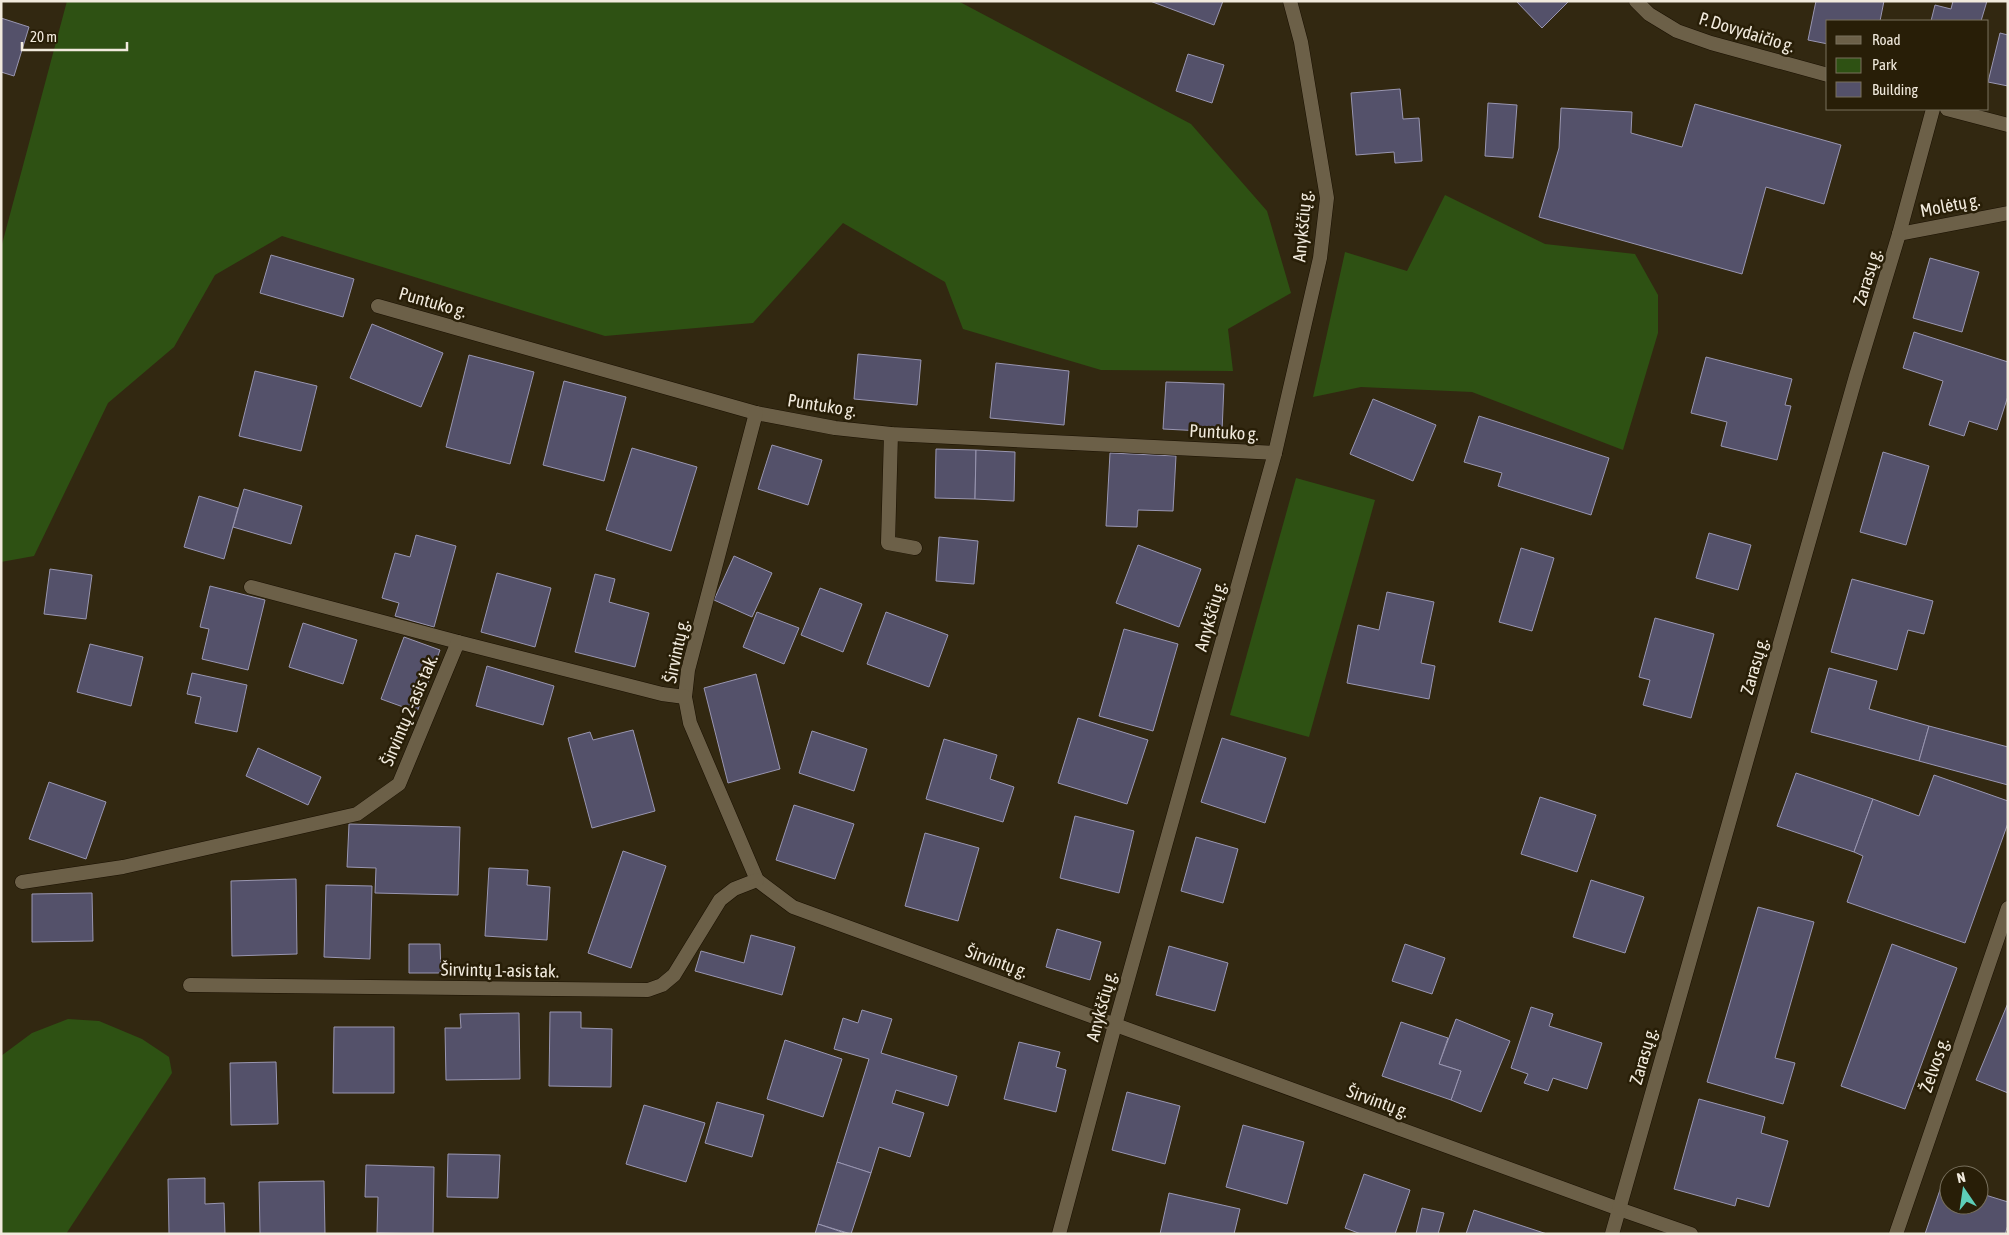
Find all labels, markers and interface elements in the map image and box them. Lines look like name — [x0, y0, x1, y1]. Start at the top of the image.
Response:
street label: P. Dovydaičio g. — [1696, 7, 1798, 57]
scale bar — [22, 20, 128, 52]
legend — [1826, 20, 1989, 110]
text: 20 m — [30, 28, 57, 45]
text: Road — [1872, 31, 1901, 48]
text: Park — [1872, 56, 1897, 73]
text: Building — [1872, 81, 1918, 98]
street label: Anykščių g. — [1288, 189, 1316, 263]
street label: Molėtų g. — [1918, 189, 1982, 221]
street label: Zarasų g. — [1848, 246, 1886, 308]
street label: Puntuko g. — [397, 282, 469, 322]
street label: Puntuko g. — [786, 389, 858, 421]
street label: Puntuko g. — [1189, 420, 1259, 444]
street label: Anykščių g. — [1190, 578, 1230, 654]
street label: Širvintų g. — [659, 617, 693, 685]
street label: Zarasų g. — [1736, 635, 1772, 697]
street label: Širvintų 2-asis tak. — [376, 651, 442, 769]
street label: Širvintų g. — [963, 940, 1031, 982]
street label: Širvintų 1-asis tak. — [441, 958, 559, 982]
street label: Anykščių g. — [1082, 968, 1120, 1044]
street label: Zarasų g. — [1625, 1025, 1661, 1087]
street label: Želvos g. — [1915, 1035, 1953, 1095]
street label: Širvintų g. — [1344, 1080, 1412, 1122]
north arrow — [1939, 1165, 1989, 1215]
text: N — [1955, 1169, 1967, 1186]

